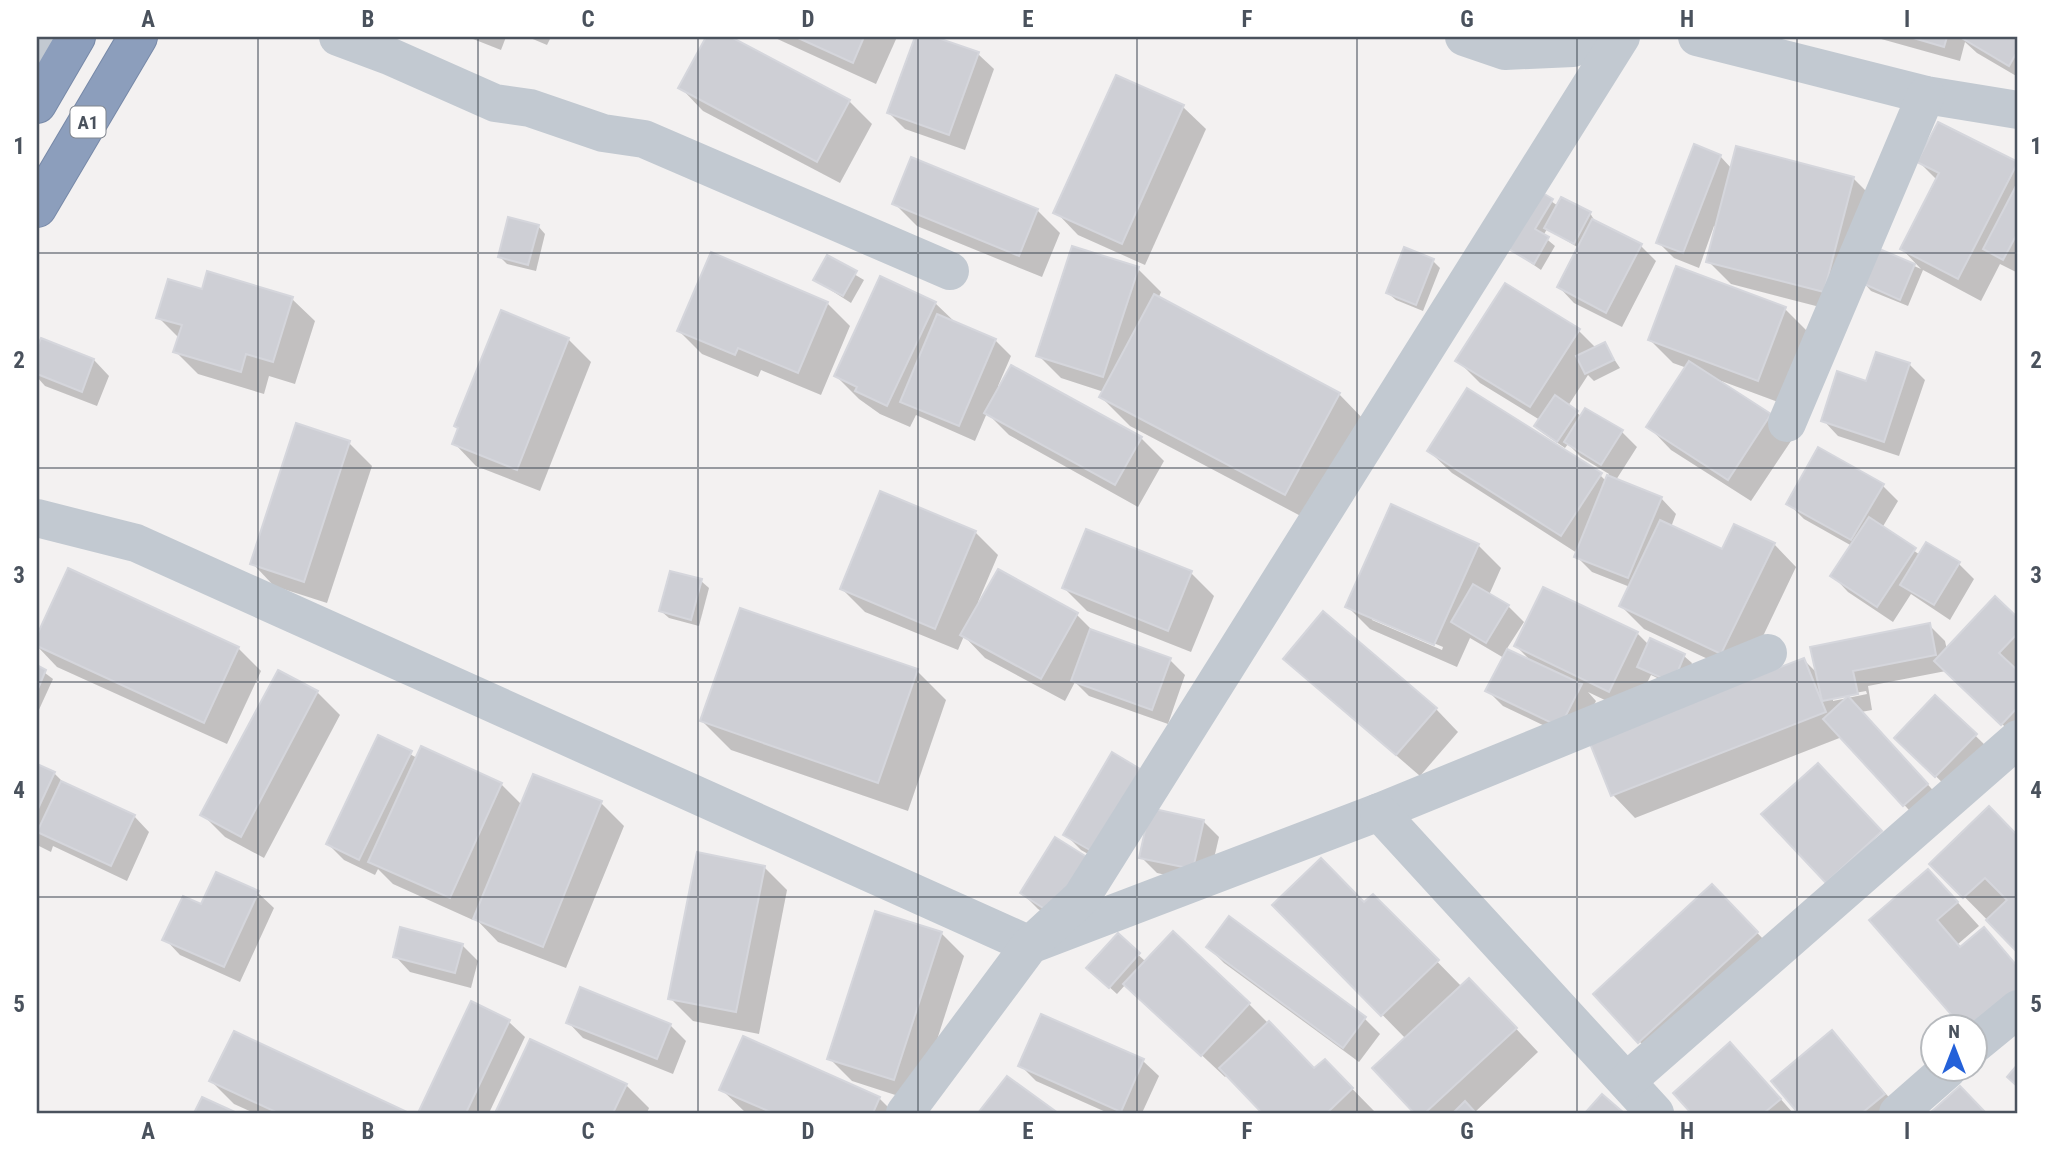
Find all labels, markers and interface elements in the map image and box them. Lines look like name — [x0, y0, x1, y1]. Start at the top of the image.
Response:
text: A — [141, 6, 155, 33]
text: B — [362, 6, 374, 33]
text: C — [581, 6, 595, 33]
text: D — [802, 6, 815, 33]
text: E — [1022, 6, 1034, 33]
text: F — [1242, 6, 1253, 33]
text: G — [1460, 6, 1474, 33]
text: H — [1680, 6, 1694, 33]
text: I — [1904, 6, 1910, 33]
road number: A1 — [70, 106, 106, 138]
text: 1 — [13, 133, 25, 160]
text: 1 — [2030, 133, 2042, 160]
text: 2 — [13, 347, 25, 374]
text: 2 — [2030, 347, 2042, 374]
text: 3 — [13, 562, 25, 589]
text: 3 — [2030, 562, 2042, 589]
text: 4 — [13, 777, 25, 804]
text: 4 — [2030, 777, 2042, 804]
text: 5 — [13, 991, 25, 1018]
text: 5 — [2030, 991, 2042, 1018]
north arrow — [1918, 1014, 1988, 1084]
text: N — [1948, 1020, 1960, 1043]
text: A — [141, 1118, 155, 1145]
text: B — [362, 1118, 374, 1145]
text: C — [581, 1118, 595, 1145]
text: D — [802, 1118, 815, 1145]
text: E — [1022, 1118, 1034, 1145]
text: F — [1242, 1118, 1253, 1145]
text: G — [1460, 1118, 1474, 1145]
text: H — [1680, 1118, 1694, 1145]
text: I — [1904, 1118, 1910, 1145]

